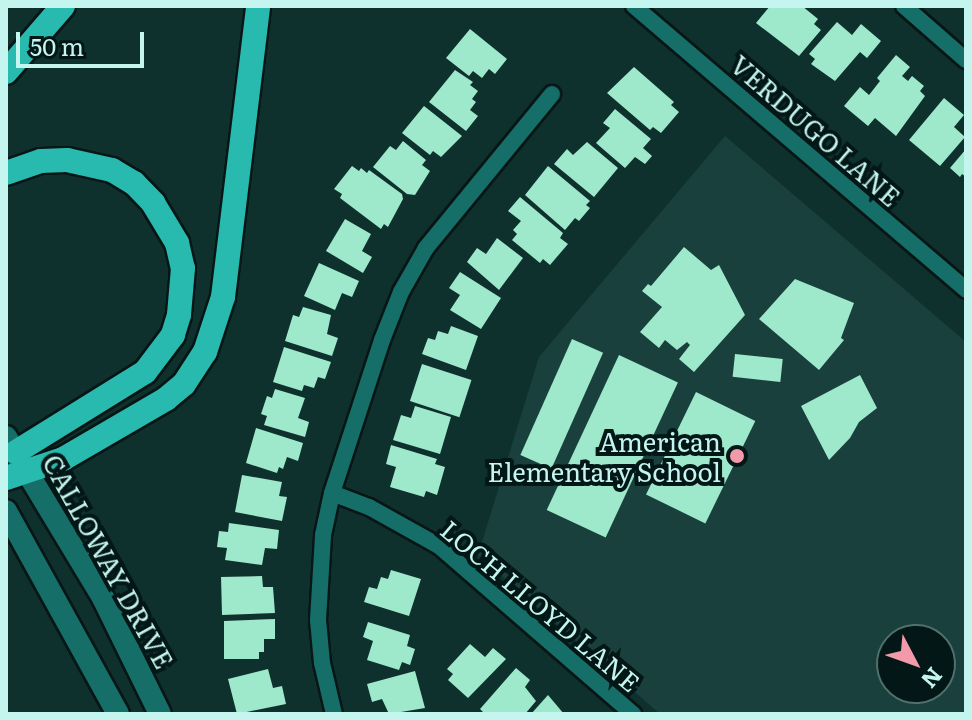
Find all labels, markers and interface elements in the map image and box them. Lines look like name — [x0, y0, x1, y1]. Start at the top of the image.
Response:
scale bar — [20, 16, 148, 66]
text: 50 m — [30, 28, 84, 63]
street label: VERDUGO LANE — [725, 48, 907, 212]
place label: American Elementary School — [487, 425, 721, 486]
marker: American Elementary School — [728, 447, 746, 465]
street label: CALLOWAY DRIVE — [37, 449, 181, 673]
street label: LOCH LLOYD LANE — [435, 513, 647, 697]
north arrow — [876, 624, 956, 704]
text: N — [914, 661, 951, 697]

